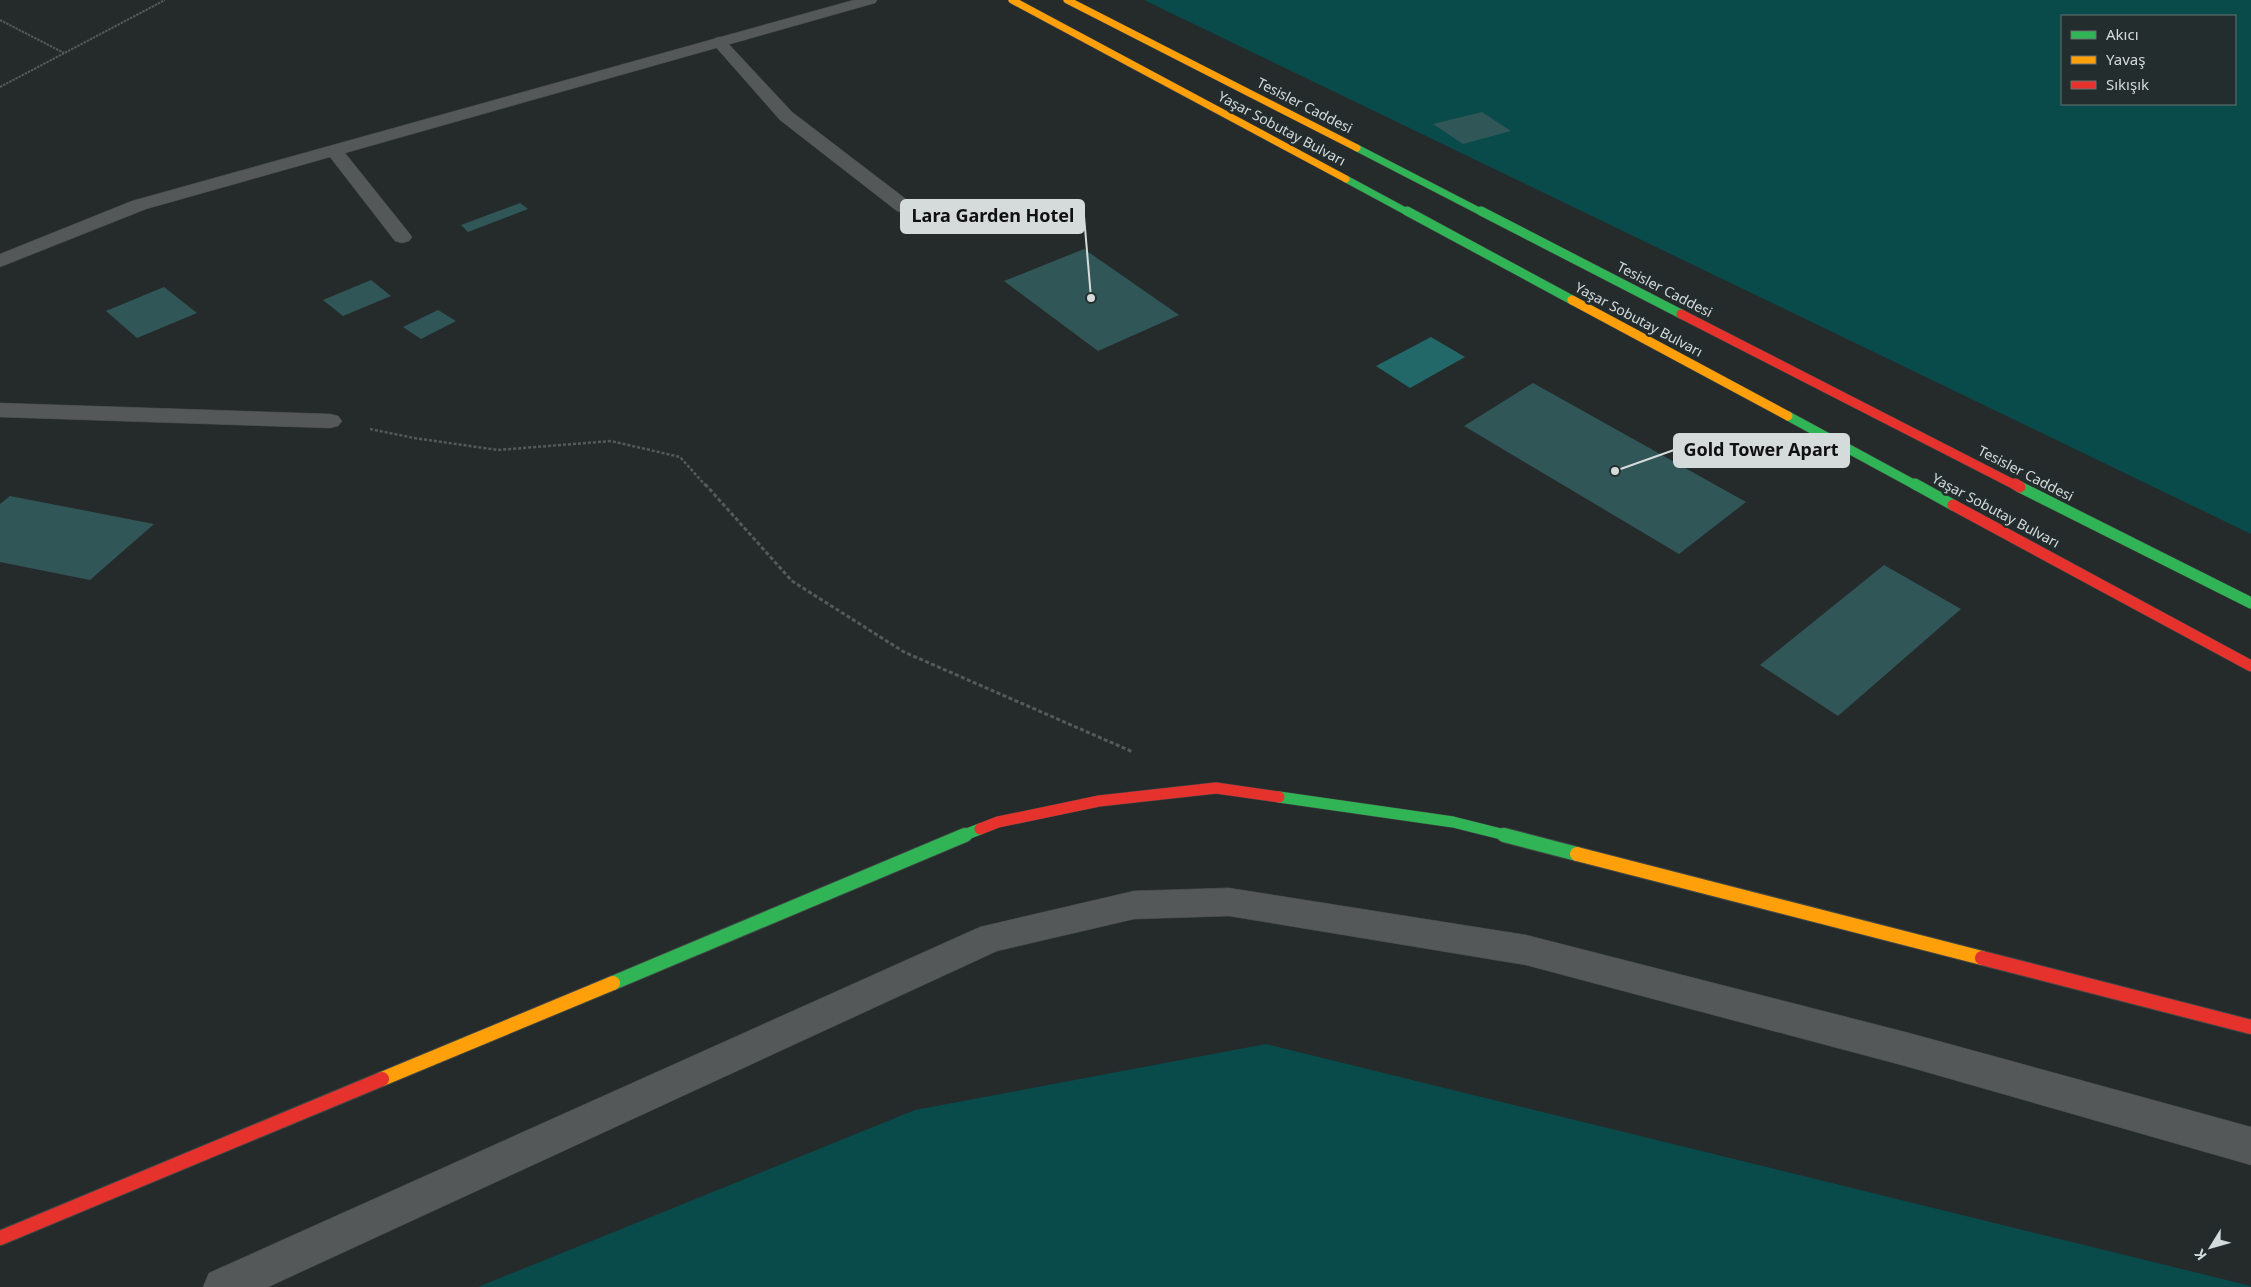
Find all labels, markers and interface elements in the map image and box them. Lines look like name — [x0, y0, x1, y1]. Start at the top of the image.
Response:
legend — [2061, 15, 2236, 105]
text: Akıcı — [2106, 24, 2139, 44]
text: Yavaş — [2106, 49, 2145, 69]
street label: Tesisler Caddesi — [1254, 73, 1356, 137]
text: Sıkışık — [2106, 74, 2149, 94]
street label: Yaşar Sobutay Bulvarı — [1215, 86, 1349, 170]
callout: Lara Garden Hotel — [901, 200, 1084, 233]
text: Lara Garden Hotel — [912, 203, 1074, 227]
street label: Tesisler Caddesi — [1614, 257, 1716, 321]
street label: Yaşar Sobutay Bulvarı — [1572, 277, 1706, 361]
callout: Gold Tower Apart — [1674, 434, 1849, 467]
text: Gold Tower Apart — [1683, 437, 1839, 461]
street label: Tesisler Caddesi — [1975, 441, 2077, 505]
street label: Yaşar Sobutay Bulvarı — [1929, 468, 2063, 552]
north arrow — [2186, 1222, 2236, 1272]
text: K — [2189, 1245, 2211, 1265]

